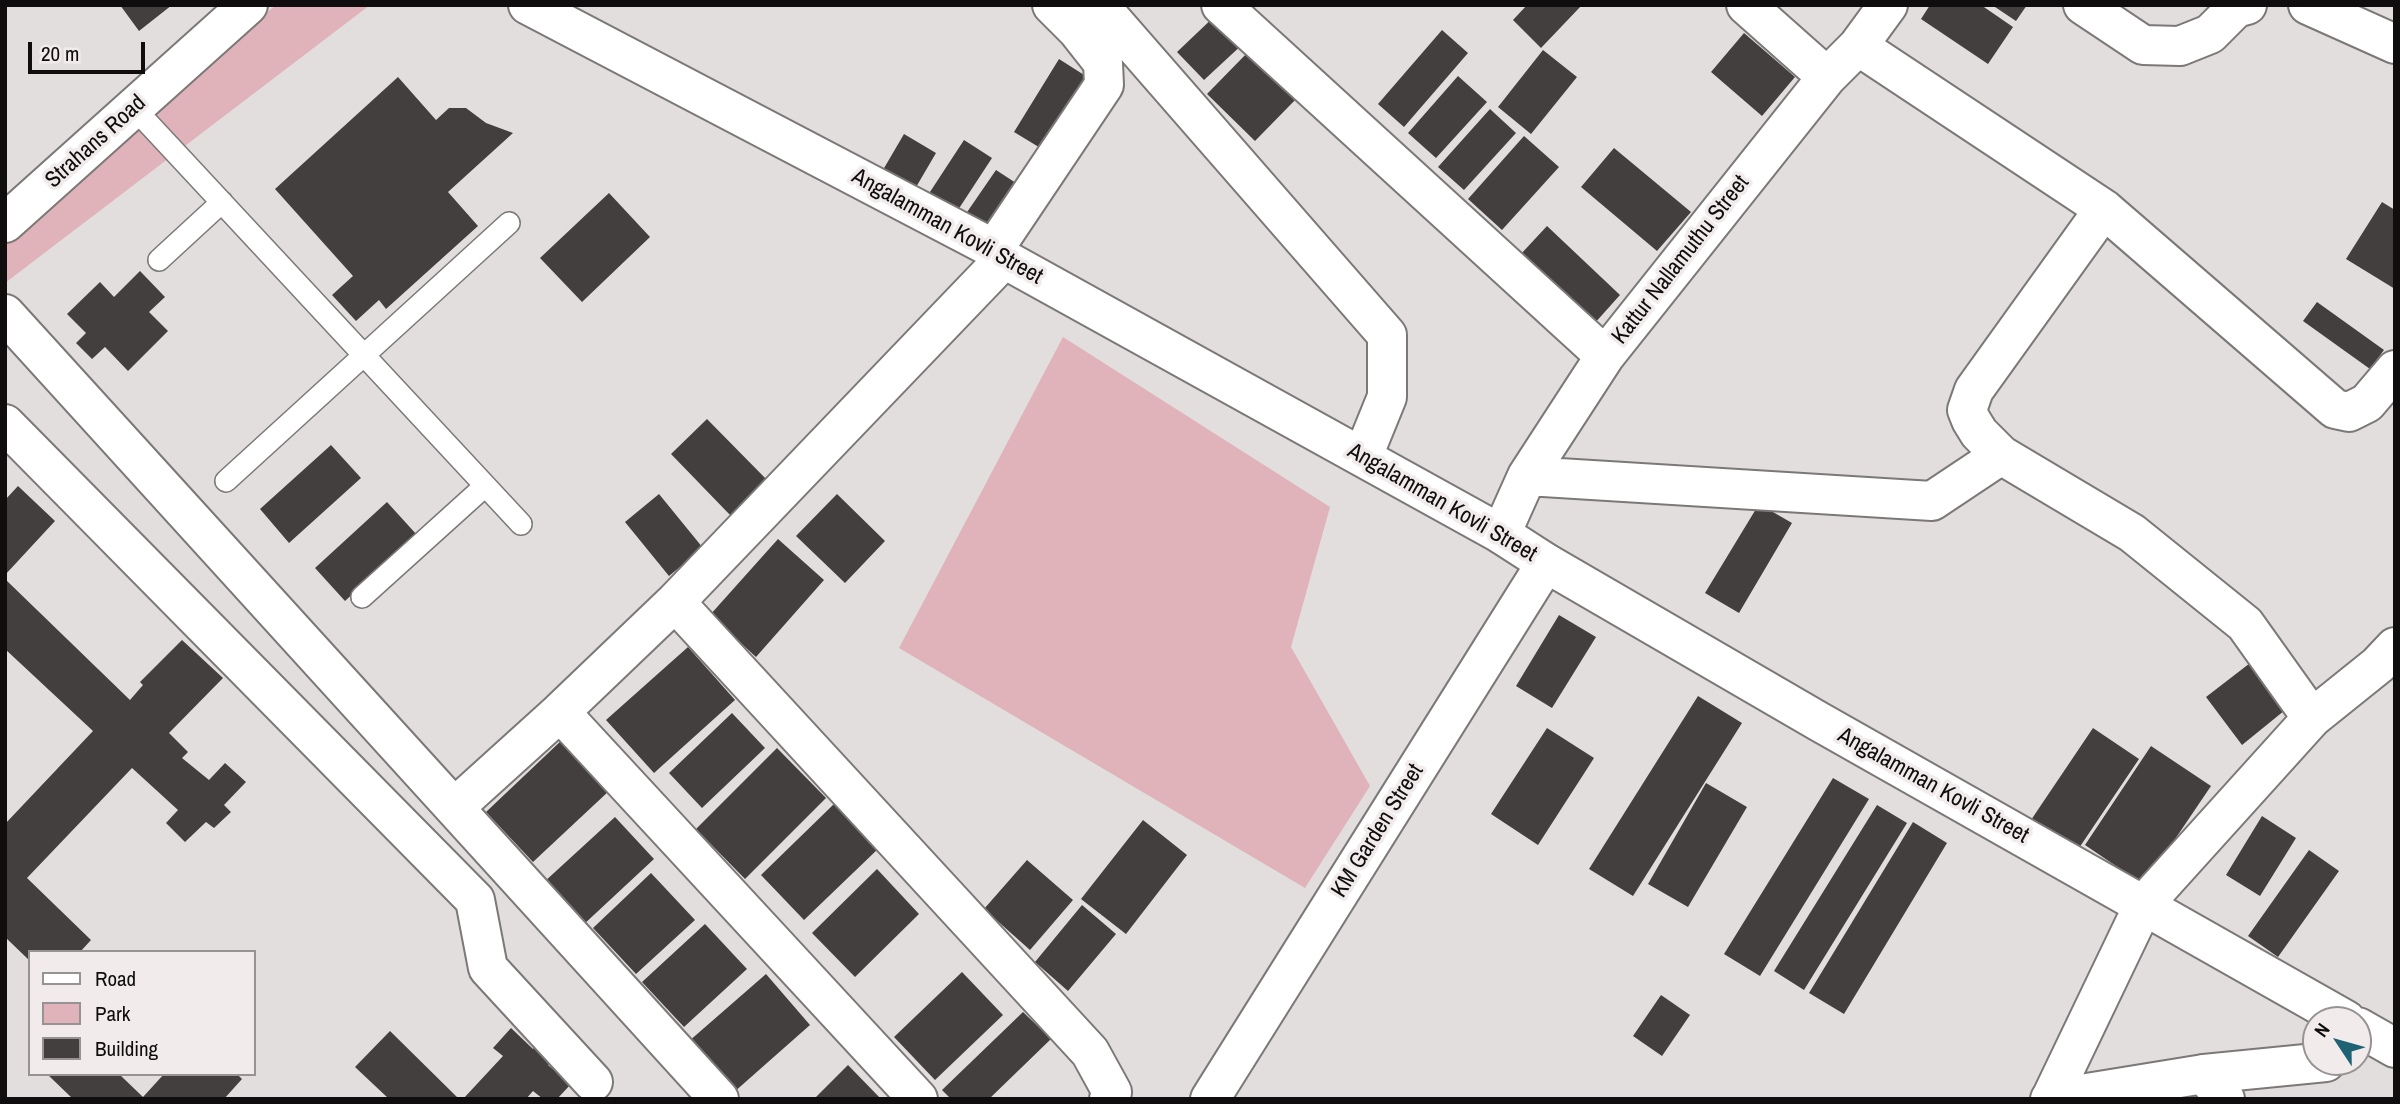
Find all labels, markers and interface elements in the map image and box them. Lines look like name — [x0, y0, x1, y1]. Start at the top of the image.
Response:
scale bar — [32, 28, 149, 72]
text: 20 m — [41, 39, 79, 68]
street label: Strahans Road — [40, 90, 152, 194]
street label: Angalamman Kovli Street — [847, 163, 1047, 291]
street label: Kattur Nallamuthu Street — [1607, 170, 1755, 350]
street label: Angalamman Kovli Street — [1342, 438, 1542, 568]
street label: Angalamman Kovli Street — [1833, 722, 2033, 850]
street label: KM Garden Street — [1326, 759, 1430, 903]
legend — [28, 950, 256, 1076]
text: Road — [95, 964, 136, 993]
text: Park — [95, 999, 130, 1028]
north arrow — [2302, 1006, 2372, 1076]
text: N — [2308, 1018, 2335, 1042]
text: Building — [95, 1034, 158, 1063]

